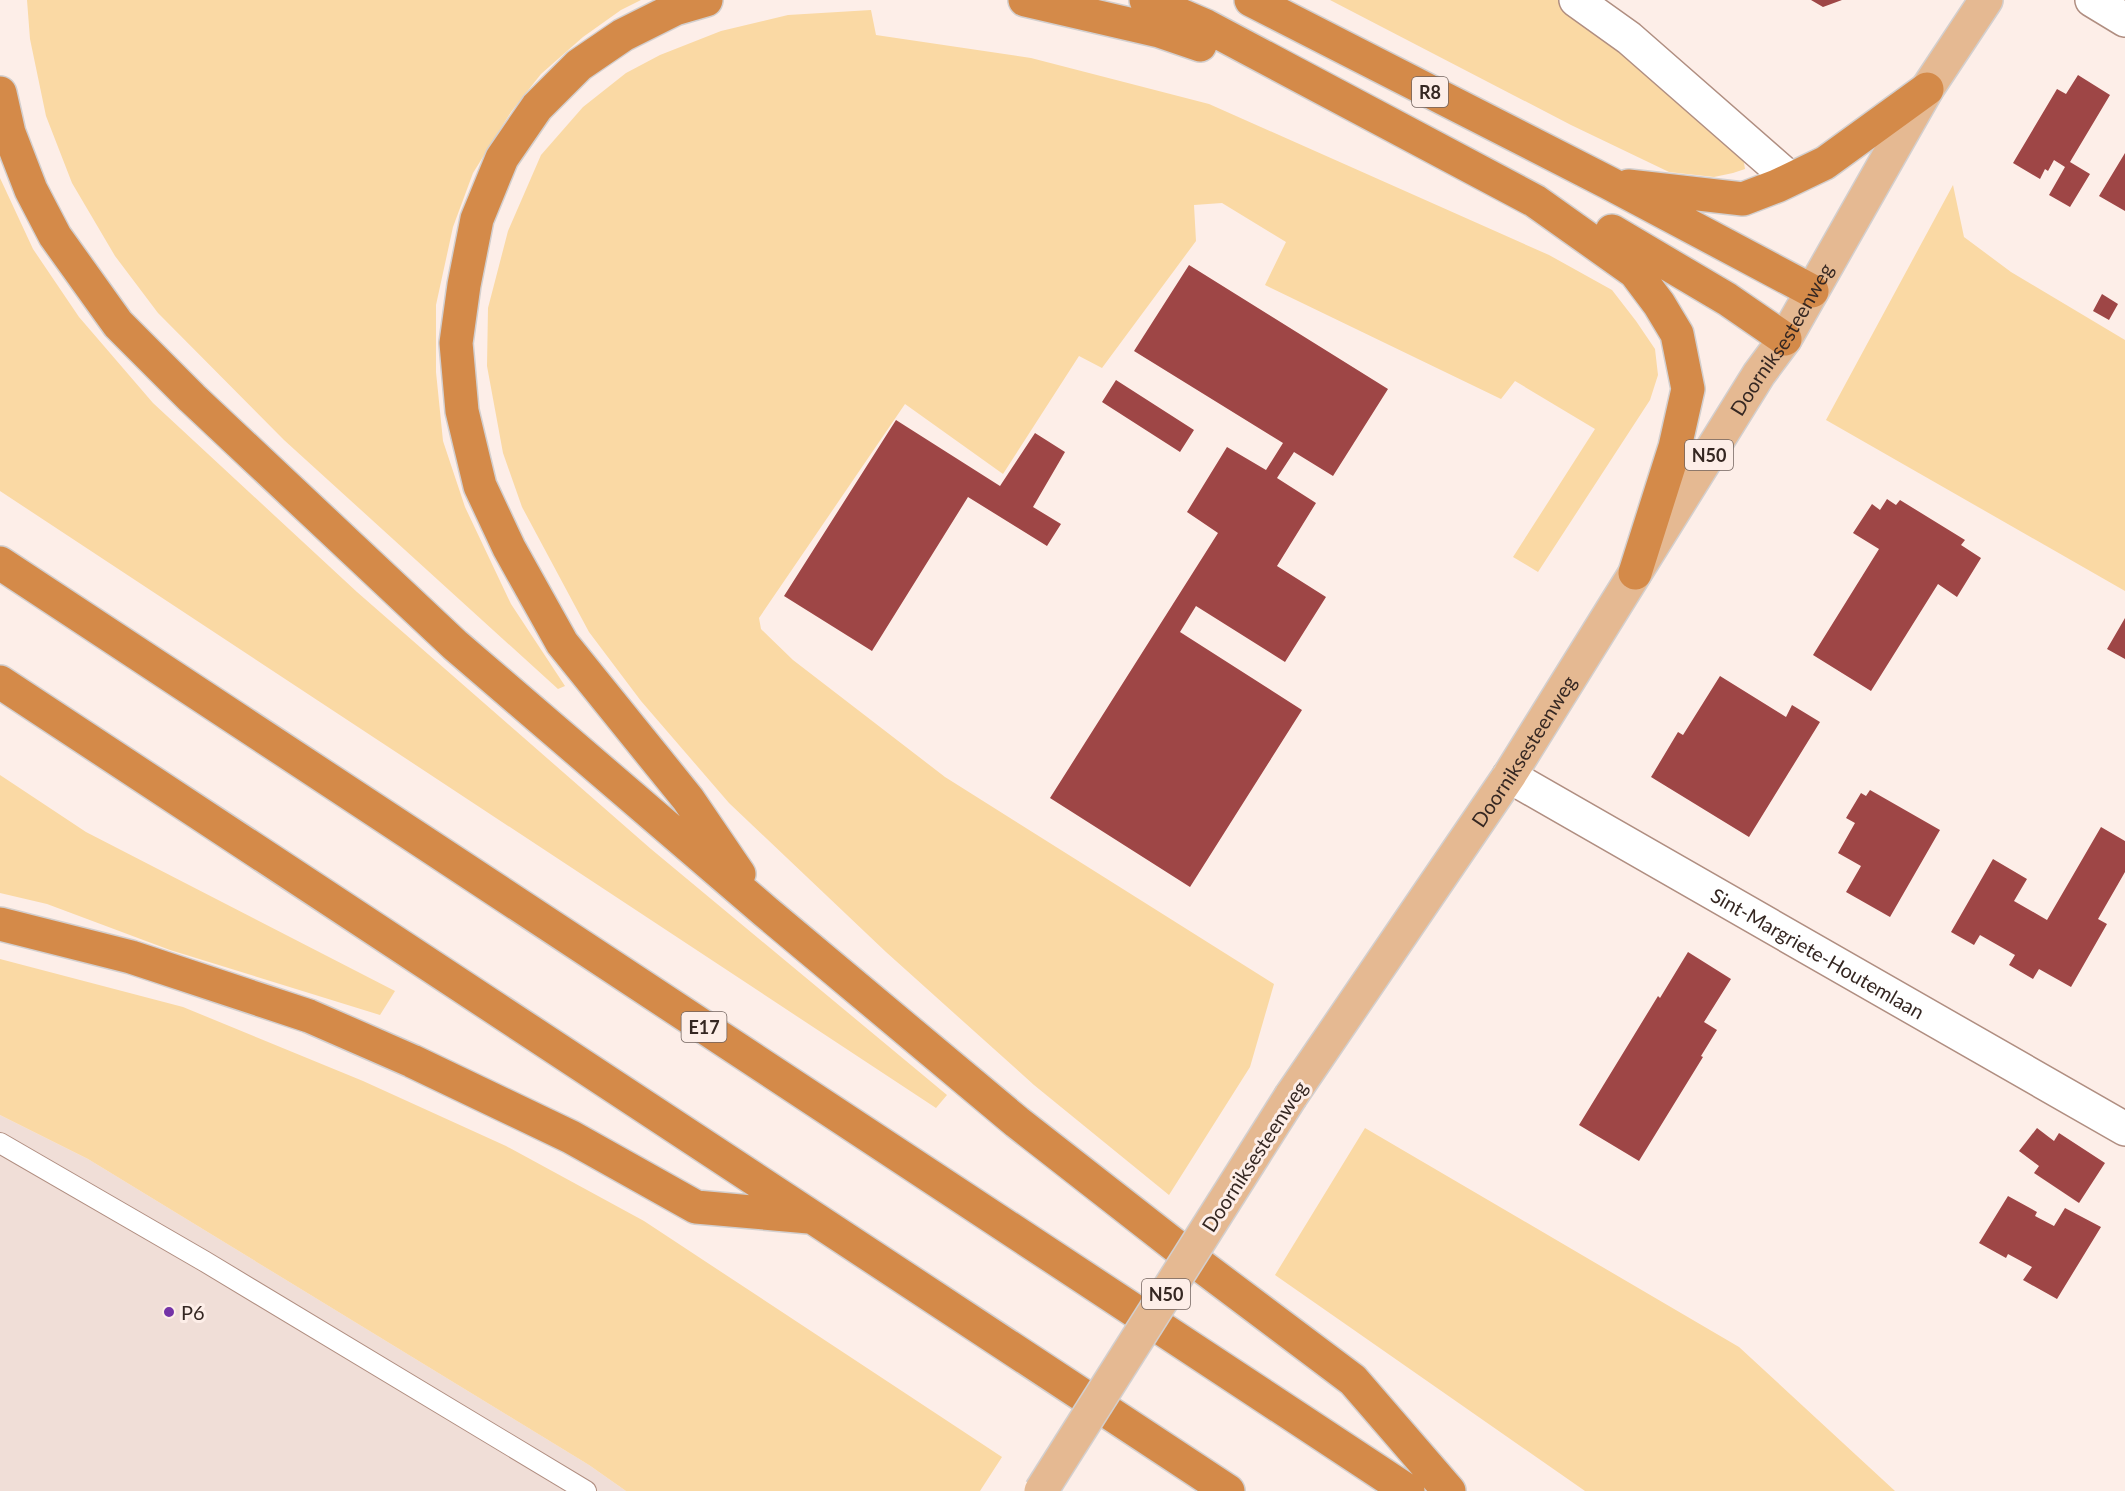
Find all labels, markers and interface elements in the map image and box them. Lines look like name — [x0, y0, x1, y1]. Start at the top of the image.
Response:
road number: R8 — [1412, 77, 1448, 107]
street label: Doorniksesteenweg — [1724, 259, 1838, 419]
road number: N50 — [1685, 440, 1733, 470]
street label: Doorniksesteenweg — [1466, 671, 1581, 831]
street label: Sint-Margriete-Houtemlaan — [1707, 882, 1929, 1024]
road number: E17 — [682, 1012, 726, 1042]
street label: Doorniksesteenweg — [1196, 1076, 1312, 1236]
road number: N50 — [1142, 1279, 1190, 1309]
place label: P6 — [181, 1300, 205, 1324]
marker: P6 — [162, 1305, 176, 1319]

